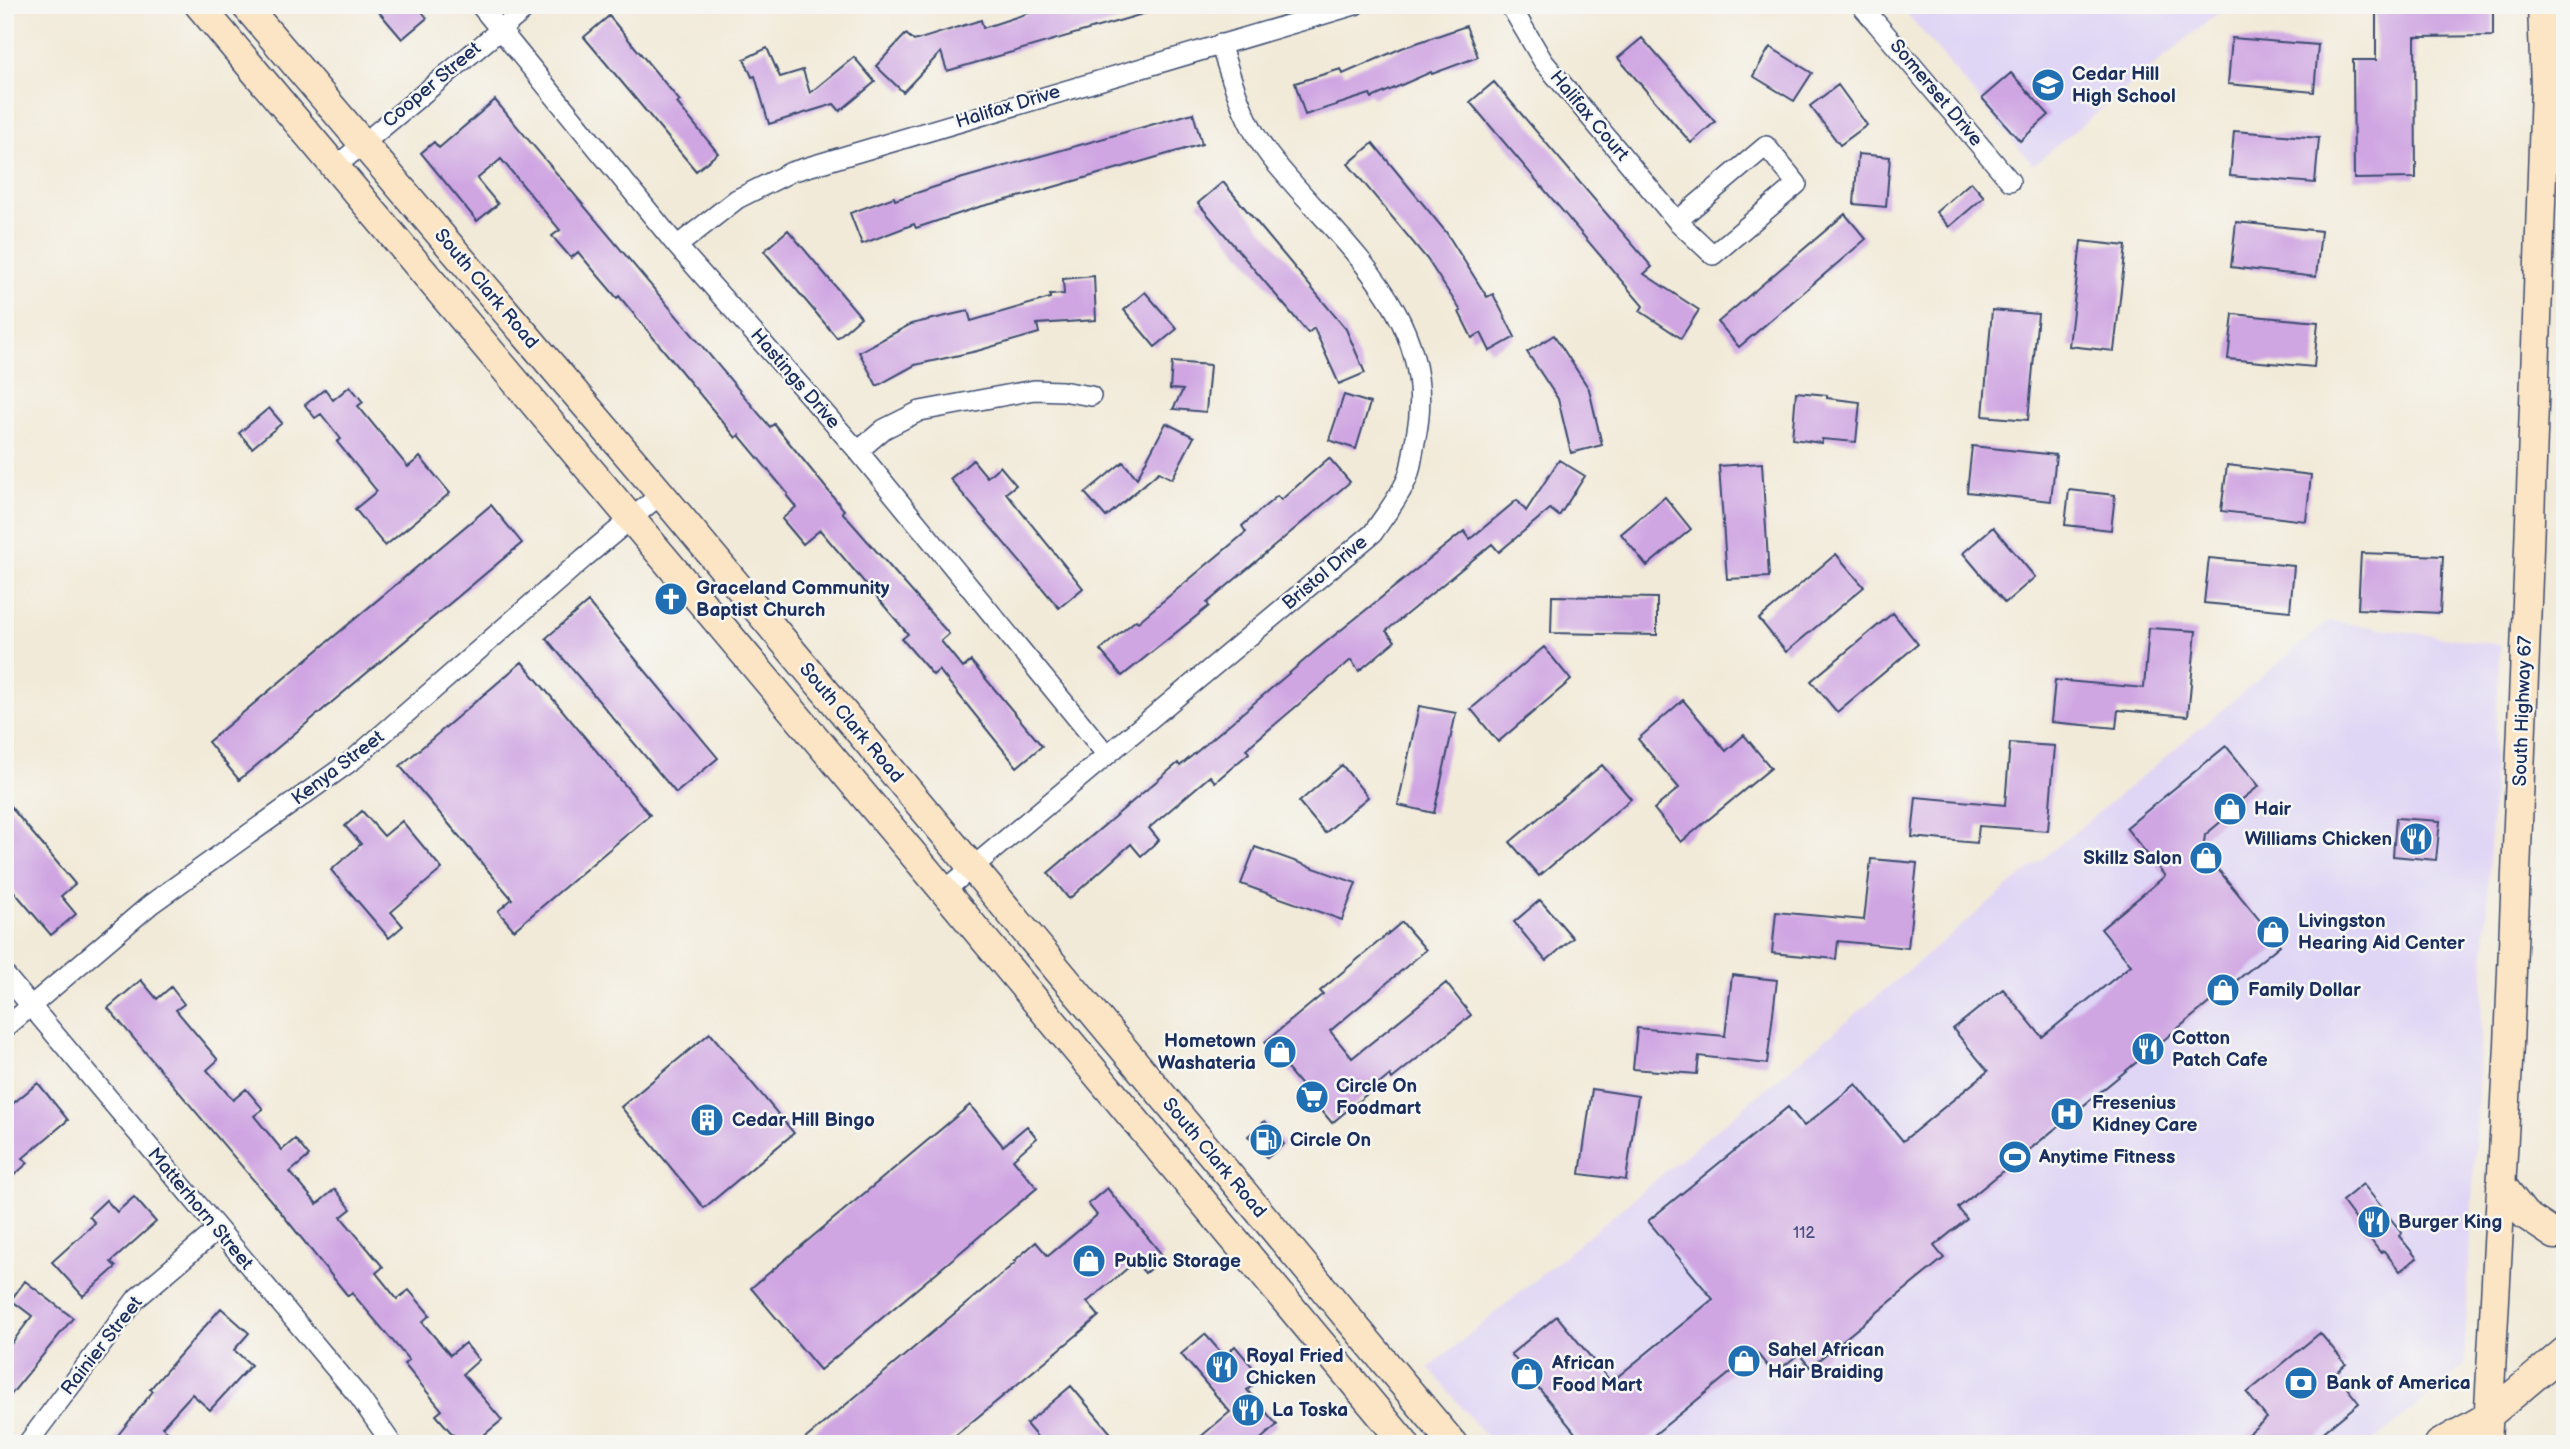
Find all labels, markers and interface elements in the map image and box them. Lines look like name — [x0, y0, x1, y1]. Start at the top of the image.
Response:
street label: Somerset Drive — [1885, 35, 1987, 151]
street label: Cooper Street — [378, 37, 486, 133]
place label: Cedar Hill High School — [2072, 63, 2176, 108]
street label: Halifax Court — [1545, 66, 1634, 166]
school or university icon: Cedar Hill High School — [2029, 66, 2067, 104]
street label: Halifax Drive — [953, 80, 1063, 134]
street label: South Clark Road — [429, 224, 543, 354]
street label: Hastings Drive — [745, 324, 845, 434]
street label: Bristol Drive — [1278, 531, 1372, 615]
place label: Graceland Community Baptist Church — [696, 577, 890, 622]
church icon: Graceland Community Baptist Church — [652, 580, 690, 618]
street label: South Highway 67 — [2509, 635, 2537, 787]
street label: South Clark Road — [794, 658, 908, 788]
street label: Kenya Street — [287, 726, 389, 810]
shop icon: Hair — [2211, 790, 2249, 828]
place label: Hair — [2254, 798, 2292, 821]
restaurant icon: Williams Chicken — [2397, 820, 2435, 858]
place label: Williams Chicken — [2245, 828, 2392, 851]
shop icon: Skillz Salon — [2187, 839, 2225, 877]
place label: Skillz Salon — [2083, 847, 2182, 870]
place label: Livingston Hearing Aid Center — [2298, 910, 2465, 955]
shop icon: Livingston Hearing Aid Center — [2254, 913, 2292, 951]
shop icon: Family Dollar — [2204, 971, 2242, 1009]
place label: Family Dollar — [2248, 979, 2361, 1002]
place label: Cotton Patch Cafe — [2172, 1027, 2268, 1072]
place label: Hometown Washateria — [1158, 1030, 1256, 1075]
restaurant icon: Cotton Patch Cafe — [2129, 1030, 2167, 1068]
shop icon: Hometown Washateria — [1261, 1033, 1299, 1071]
place label: Circle On Foodmart — [1336, 1075, 1422, 1120]
supermarket icon: Circle On Foodmart — [1293, 1078, 1331, 1116]
place label: Fresenius Kidney Care — [2092, 1092, 2198, 1137]
street label: South Clark Road — [1157, 1093, 1271, 1223]
hospital icon: Fresenius Kidney Care — [2048, 1095, 2086, 1133]
building icon: Cedar Hill Bingo — [688, 1101, 726, 1139]
place label: Cedar Hill Bingo — [732, 1109, 875, 1132]
fuel station icon: Circle On — [1247, 1121, 1285, 1159]
place label: Circle On — [1290, 1129, 1371, 1152]
sports icon: Anytime Fitness — [1996, 1138, 2034, 1176]
street label: Matterhorn Street — [142, 1143, 258, 1275]
place label: Anytime Fitness — [2038, 1146, 2175, 1169]
restaurant icon: Burger King — [2355, 1203, 2393, 1241]
place label: Burger King — [2398, 1211, 2502, 1234]
house number: 112 — [1793, 1224, 1815, 1243]
shop icon: Public Storage — [1070, 1242, 1108, 1280]
place label: Public Storage — [1114, 1250, 1241, 1273]
street label: Rainier Street — [56, 1292, 148, 1400]
place label: Sahel African Hair Braiding — [1768, 1339, 1884, 1384]
shop icon: Sahel African Hair Braiding — [1725, 1342, 1763, 1380]
place label: Royal Fried Chicken — [1246, 1345, 1344, 1390]
restaurant icon: Royal Fried Chicken — [1203, 1348, 1241, 1386]
place label: African Food Mart — [1551, 1352, 1643, 1397]
shop icon: African Food Mart — [1508, 1355, 1546, 1393]
bank icon: Bank of America — [2282, 1364, 2320, 1402]
place label: Bank of America — [2326, 1372, 2471, 1395]
restaurant icon: La Toska — [1229, 1391, 1267, 1429]
place label: La Toska — [1272, 1399, 1348, 1422]

